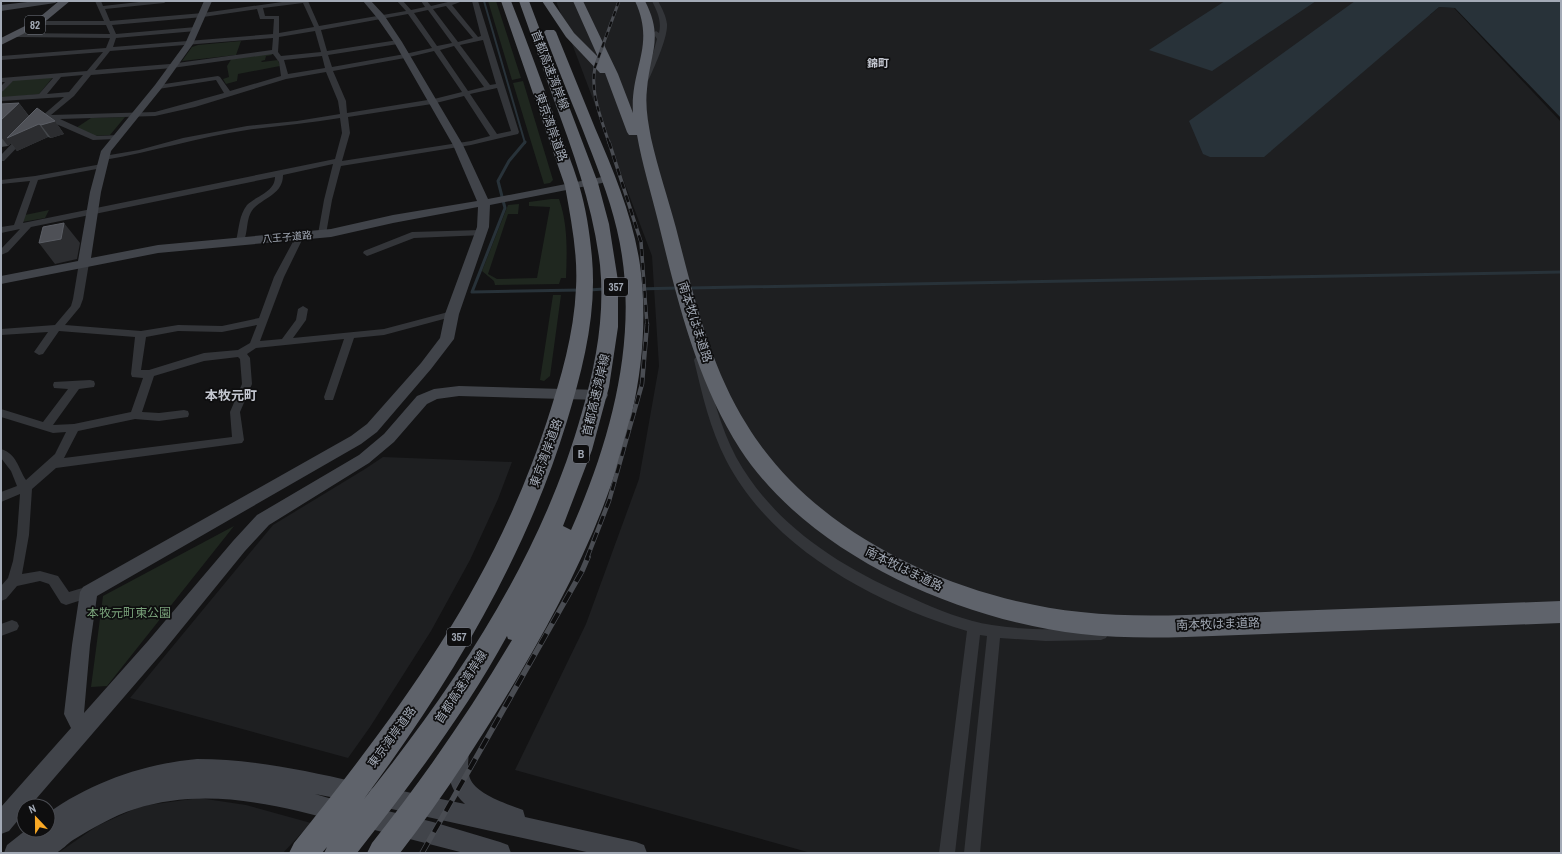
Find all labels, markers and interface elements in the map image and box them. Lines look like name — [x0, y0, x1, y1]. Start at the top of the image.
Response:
road number: 82 — [25, 16, 45, 34]
street label: 首都高速湾岸線 — [527, 28, 573, 112]
district label: 錦町 — [867, 56, 889, 70]
street label: 東京湾岸道路 — [531, 90, 571, 164]
street label: 八王子道路 — [262, 228, 312, 246]
road number: 357 — [604, 278, 628, 296]
street label: 南本牧はま道路 — [674, 280, 716, 364]
street label: 首都高速湾岸線 — [579, 352, 613, 438]
district label: 本牧元町 — [205, 387, 257, 404]
street label: 東京湾岸道路 — [526, 416, 566, 490]
road number: B — [573, 445, 589, 463]
street label: 南本牧はま道路 — [863, 543, 945, 595]
park label: 本牧元町東公園 — [87, 605, 171, 621]
street label: 南本牧はま道路 — [1176, 615, 1260, 633]
road number: 357 — [447, 628, 471, 646]
street label: 首都高速湾岸線 — [431, 647, 491, 727]
street label: 東京湾岸道路 — [364, 703, 420, 771]
north arrow — [16, 798, 56, 838]
text: N — [27, 801, 38, 816]

